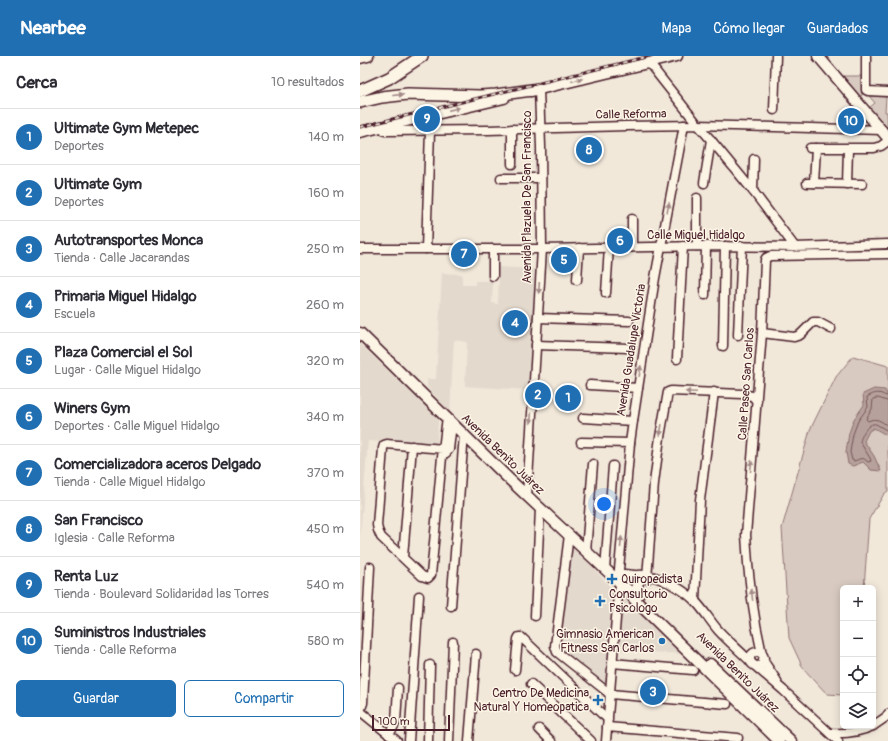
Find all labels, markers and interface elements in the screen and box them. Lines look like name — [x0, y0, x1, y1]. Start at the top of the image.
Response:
text: Nearbee — [20, 16, 86, 40]
text: Mapa — [662, 20, 691, 37]
text: Cómo llegar — [713, 20, 785, 37]
text: Guardados — [807, 20, 868, 37]
text: Cerca — [16, 72, 57, 93]
text: 10 resultados — [271, 74, 344, 90]
one-way arrow — [571, 77, 583, 83]
one-way arrow — [392, 92, 404, 99]
pin: 9 — [414, 104, 440, 134]
one-way arrow — [448, 106, 460, 112]
street label: Calle Reforma — [595, 106, 667, 123]
pin: 10 — [838, 106, 864, 136]
street label: Avenida Plazuela De San Francisco — [520, 110, 535, 283]
text: Ultimate Gym Metepec — [54, 119, 199, 138]
text: 1 — [26, 129, 32, 145]
text: 140 m — [308, 129, 344, 145]
pin: 8 — [576, 135, 602, 165]
text: Deportes — [54, 138, 104, 154]
text: Ultimate Gym — [54, 175, 142, 194]
text: 2 — [25, 185, 33, 201]
text: 160 m — [308, 185, 344, 201]
text: Deportes — [54, 194, 104, 210]
one-way arrow — [665, 202, 671, 214]
pin: 6 — [607, 226, 633, 256]
street label: Calle Miguel Hidalgo — [647, 228, 746, 243]
text: Autotransportes Monca — [54, 231, 203, 250]
pin: 7 — [451, 239, 477, 269]
text: 3 — [25, 241, 33, 257]
text: 250 m — [306, 241, 344, 257]
pin: 5 — [551, 245, 577, 275]
text: Tienda · Calle Jacarandas — [54, 250, 190, 266]
one-way arrow — [536, 282, 543, 294]
street label: Avenida Guadalupe Victoria — [614, 282, 649, 417]
text: Primaria Miguel Hidalgo — [54, 287, 197, 306]
text: 4 — [25, 297, 33, 313]
text: 260 m — [306, 297, 344, 313]
text: Escuela — [54, 306, 95, 322]
pin: 4 — [502, 308, 528, 338]
street label: Calle Paseo San Carlos — [735, 327, 758, 441]
text: Plaza Comercial el Sol — [54, 343, 192, 362]
text: 5 — [25, 353, 33, 369]
text: 320 m — [306, 353, 344, 369]
text: Lugar · Calle Miguel Hidalgo — [54, 362, 201, 378]
one-way arrow — [637, 365, 643, 377]
pin: 2 — [525, 380, 551, 410]
pin: 1 — [555, 383, 581, 413]
one-way arrow — [685, 388, 697, 395]
text: Winers Gym — [54, 399, 130, 418]
text: 6 — [25, 409, 33, 425]
text: 340 m — [306, 409, 344, 425]
street label: Avenida Benito Juárez — [458, 411, 547, 498]
one-way arrow — [528, 411, 535, 424]
text: Deportes · Calle Miguel Hidalgo — [54, 418, 220, 434]
one-way arrow — [658, 424, 664, 436]
text: Comercializadora aceros Delgado — [54, 455, 261, 474]
one-way arrow — [748, 460, 755, 472]
text: 7 — [26, 465, 32, 481]
text: 370 m — [307, 465, 344, 481]
text: Tienda · Calle Miguel Hidalgo — [54, 474, 205, 490]
your location — [594, 494, 614, 514]
text: San Francisco — [54, 511, 143, 530]
text: 8 — [26, 521, 32, 537]
text: 450 m — [306, 521, 344, 537]
text: Iglesia · Calle Reforma — [54, 530, 175, 546]
one-way arrow — [618, 536, 625, 548]
text: Renta Luz — [54, 567, 118, 586]
place label: Quiropedista — [621, 572, 683, 587]
marker: Quiropedista — [606, 573, 618, 585]
text: 9 — [26, 577, 32, 593]
text: 540 m — [306, 577, 344, 593]
map controls — [840, 585, 876, 729]
button: + — [840, 585, 876, 621]
text: Tienda · Boulevard Solidaridad las Torres — [54, 586, 269, 602]
place label: Consultorio Psicologo — [609, 587, 668, 616]
one-way arrow — [749, 589, 755, 601]
marker: Consultorio Psicologo — [594, 595, 606, 607]
button: − — [840, 621, 876, 657]
text: Suministros Industriales — [54, 623, 206, 642]
place label: Gimnasio American Fitness San Carlos — [556, 627, 655, 656]
street label: Avenida Benito Juárez — [693, 629, 782, 716]
text: 10 — [22, 633, 36, 649]
text: 580 m — [307, 633, 344, 649]
marker: Gimnasio American Fitness San Carlos — [657, 636, 667, 646]
text: Tienda · Calle Reforma — [54, 642, 176, 658]
button: locate — [840, 657, 876, 693]
pin: 3 — [640, 677, 666, 707]
button: Guardar — [16, 680, 176, 717]
button: Compartir — [184, 680, 344, 717]
place label: Centro De Medicina Natural Y Homeopatica — [474, 686, 589, 715]
button: layers — [840, 693, 876, 729]
marker: Centro De Medicina Natural Y Homeopatica — [592, 694, 604, 706]
scale bar — [372, 713, 450, 732]
text: 100 m — [378, 715, 409, 728]

